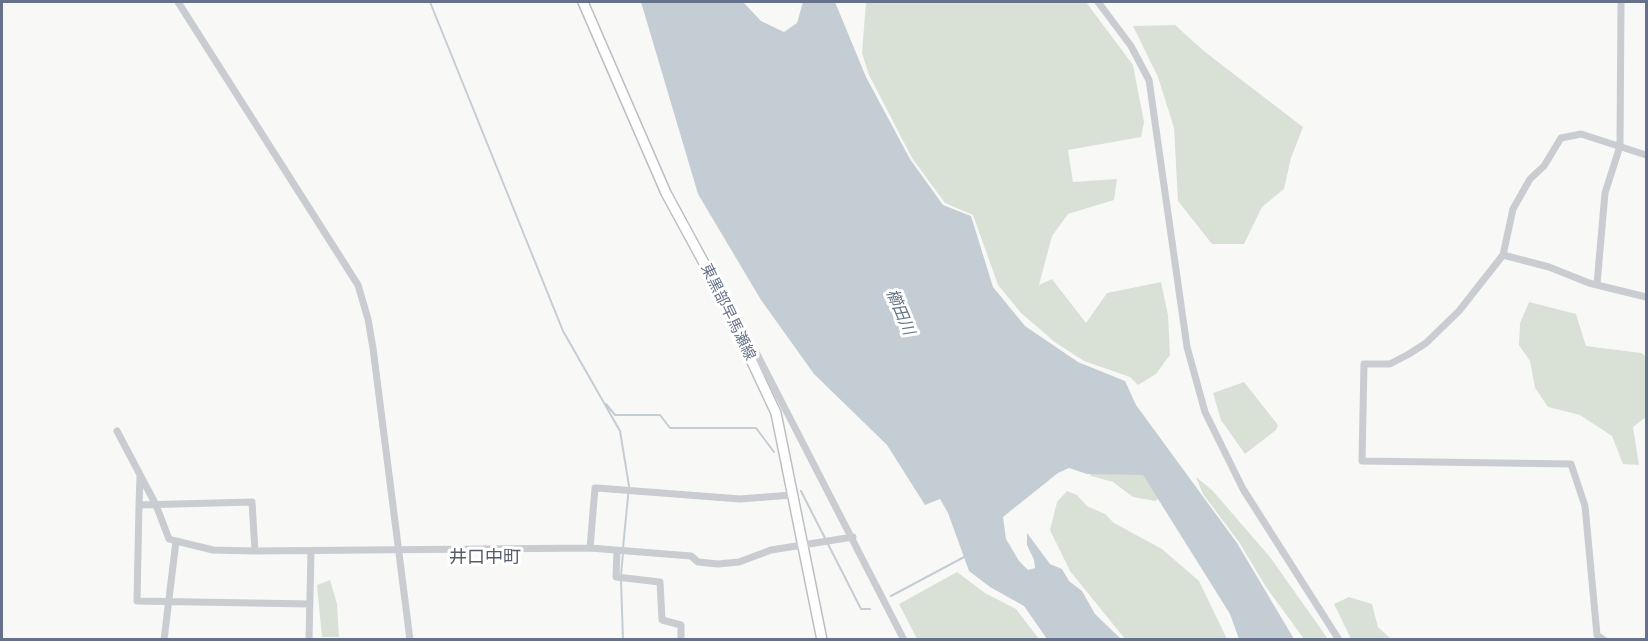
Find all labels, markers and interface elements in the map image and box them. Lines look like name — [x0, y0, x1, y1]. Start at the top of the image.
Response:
street label: 東黒部早馬瀬線 — [697, 261, 759, 363]
water label: 櫛田川 — [882, 286, 918, 338]
district label: 井口中町 — [449, 547, 521, 569]

